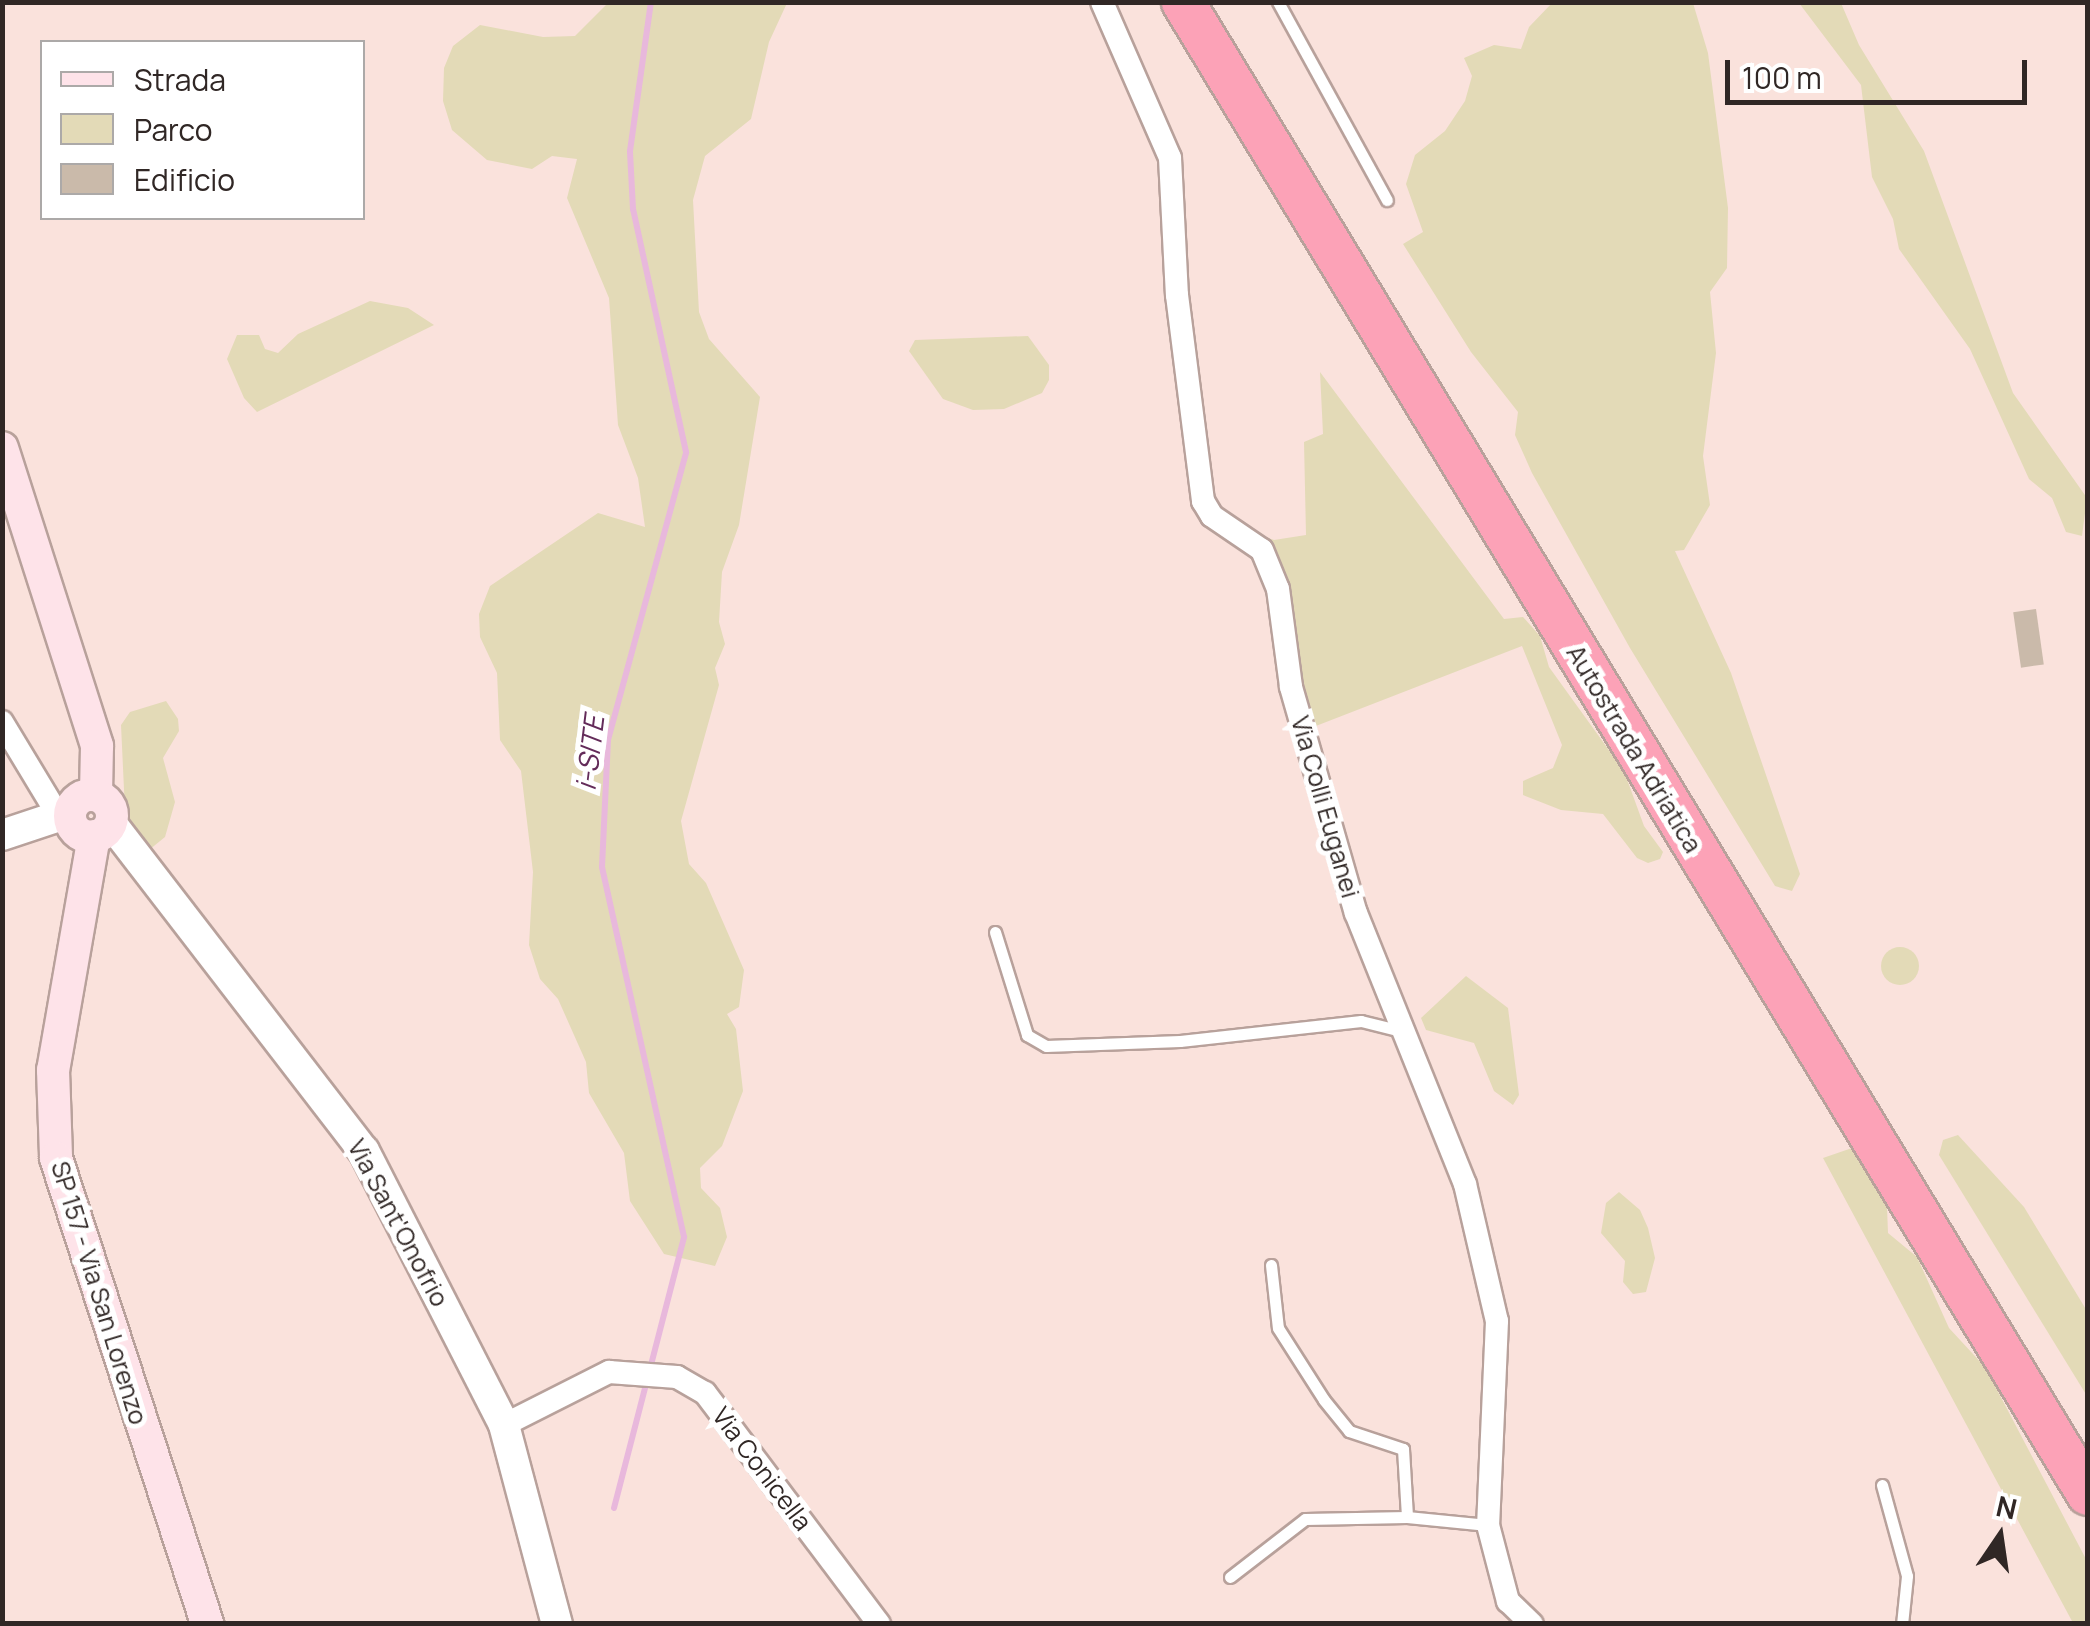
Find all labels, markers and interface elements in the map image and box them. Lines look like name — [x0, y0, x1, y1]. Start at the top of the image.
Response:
legend — [40, 40, 365, 220]
scale bar — [1730, 40, 2032, 102]
text: 100 m — [1742, 57, 1822, 98]
text: Strada — [134, 59, 226, 100]
text: Parco — [134, 109, 213, 150]
text: Edificio — [134, 159, 235, 200]
street label: Autostrada Adriatica — [1560, 640, 1708, 858]
street label: Via Colli Euganei — [1285, 713, 1365, 901]
water label: i-SITE — [568, 714, 610, 792]
street label: Via Sant'Onofrio — [341, 1134, 455, 1312]
street label: SP 157 - Via San Lorenzo — [45, 1158, 153, 1428]
street label: Via Conicella — [706, 1402, 818, 1536]
north arrow — [1950, 1486, 2050, 1586]
text: N — [1993, 1486, 2021, 1528]

